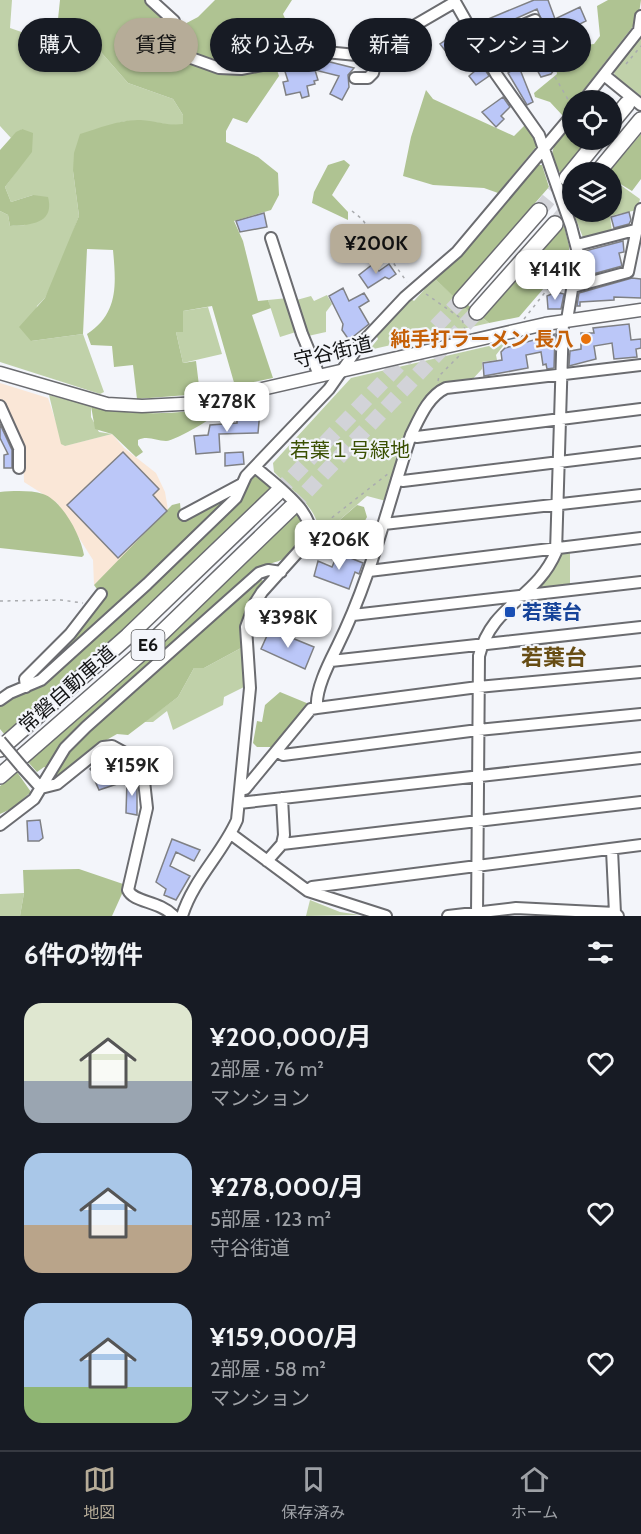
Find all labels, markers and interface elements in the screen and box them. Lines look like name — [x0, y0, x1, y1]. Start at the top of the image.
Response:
chip: 購入 — [18, 18, 102, 72]
chip: 賃貸 — [114, 18, 198, 72]
chip: 絞り込み — [210, 18, 336, 72]
chip: 新着 — [348, 18, 432, 72]
chip: マンション — [444, 18, 591, 72]
map controls — [562, 90, 622, 222]
button: locate — [562, 90, 622, 150]
button: layers — [562, 162, 622, 222]
pin: ¥200K — [334, 224, 418, 275]
text: ¥200K — [344, 231, 408, 255]
pin: ¥141K — [513, 250, 597, 301]
text: ¥141K — [529, 257, 581, 281]
place label: 純手打ラーメン 長八 — [390, 327, 574, 351]
street label: 守谷街道 — [291, 331, 375, 373]
marker: 純手打ラーメン 長八 — [579, 332, 593, 346]
pin: ¥278K — [185, 382, 269, 433]
text: ¥278K — [198, 389, 256, 413]
park label: 若葉１号緑地 — [290, 438, 410, 462]
pin: ¥206K — [297, 520, 381, 571]
text: ¥206K — [309, 527, 369, 551]
pin: ¥398K — [246, 598, 330, 649]
place label: 若葉台 — [522, 600, 582, 624]
text: ¥398K — [259, 605, 317, 629]
marker: 若葉台 — [503, 605, 517, 619]
road number: E6 — [132, 630, 164, 660]
street label: 常磐自動車道 — [14, 641, 120, 737]
district label: 若葉台 — [521, 644, 587, 671]
pin: ¥159K — [90, 746, 174, 797]
text: ¥159K — [105, 753, 159, 777]
icon: filters — [584, 936, 617, 969]
text: 6件の物件 — [24, 939, 143, 971]
text: ¥200,000/月 — [210, 1021, 372, 1053]
icon: home — [72, 1027, 144, 1099]
icon: heart — [584, 1047, 617, 1080]
text: 2部屋 · 76 m² — [210, 1057, 324, 1081]
text: マンション — [210, 1086, 310, 1110]
text: ¥278,000/月 — [210, 1171, 364, 1203]
icon: home — [72, 1177, 144, 1249]
icon: heart — [584, 1197, 617, 1230]
text: 5部屋 · 123 m² — [210, 1207, 331, 1231]
text: 守谷街道 — [210, 1236, 290, 1260]
text: ¥159,000/月 — [210, 1321, 359, 1353]
icon: home — [72, 1327, 144, 1399]
icon: heart — [584, 1347, 617, 1380]
text: 2部屋 · 58 m² — [210, 1357, 326, 1381]
text: マンション — [210, 1386, 310, 1410]
tab: 地図 — [83, 1463, 116, 1523]
tab: 保存済み — [281, 1463, 345, 1523]
tab: ホーム — [511, 1463, 558, 1523]

